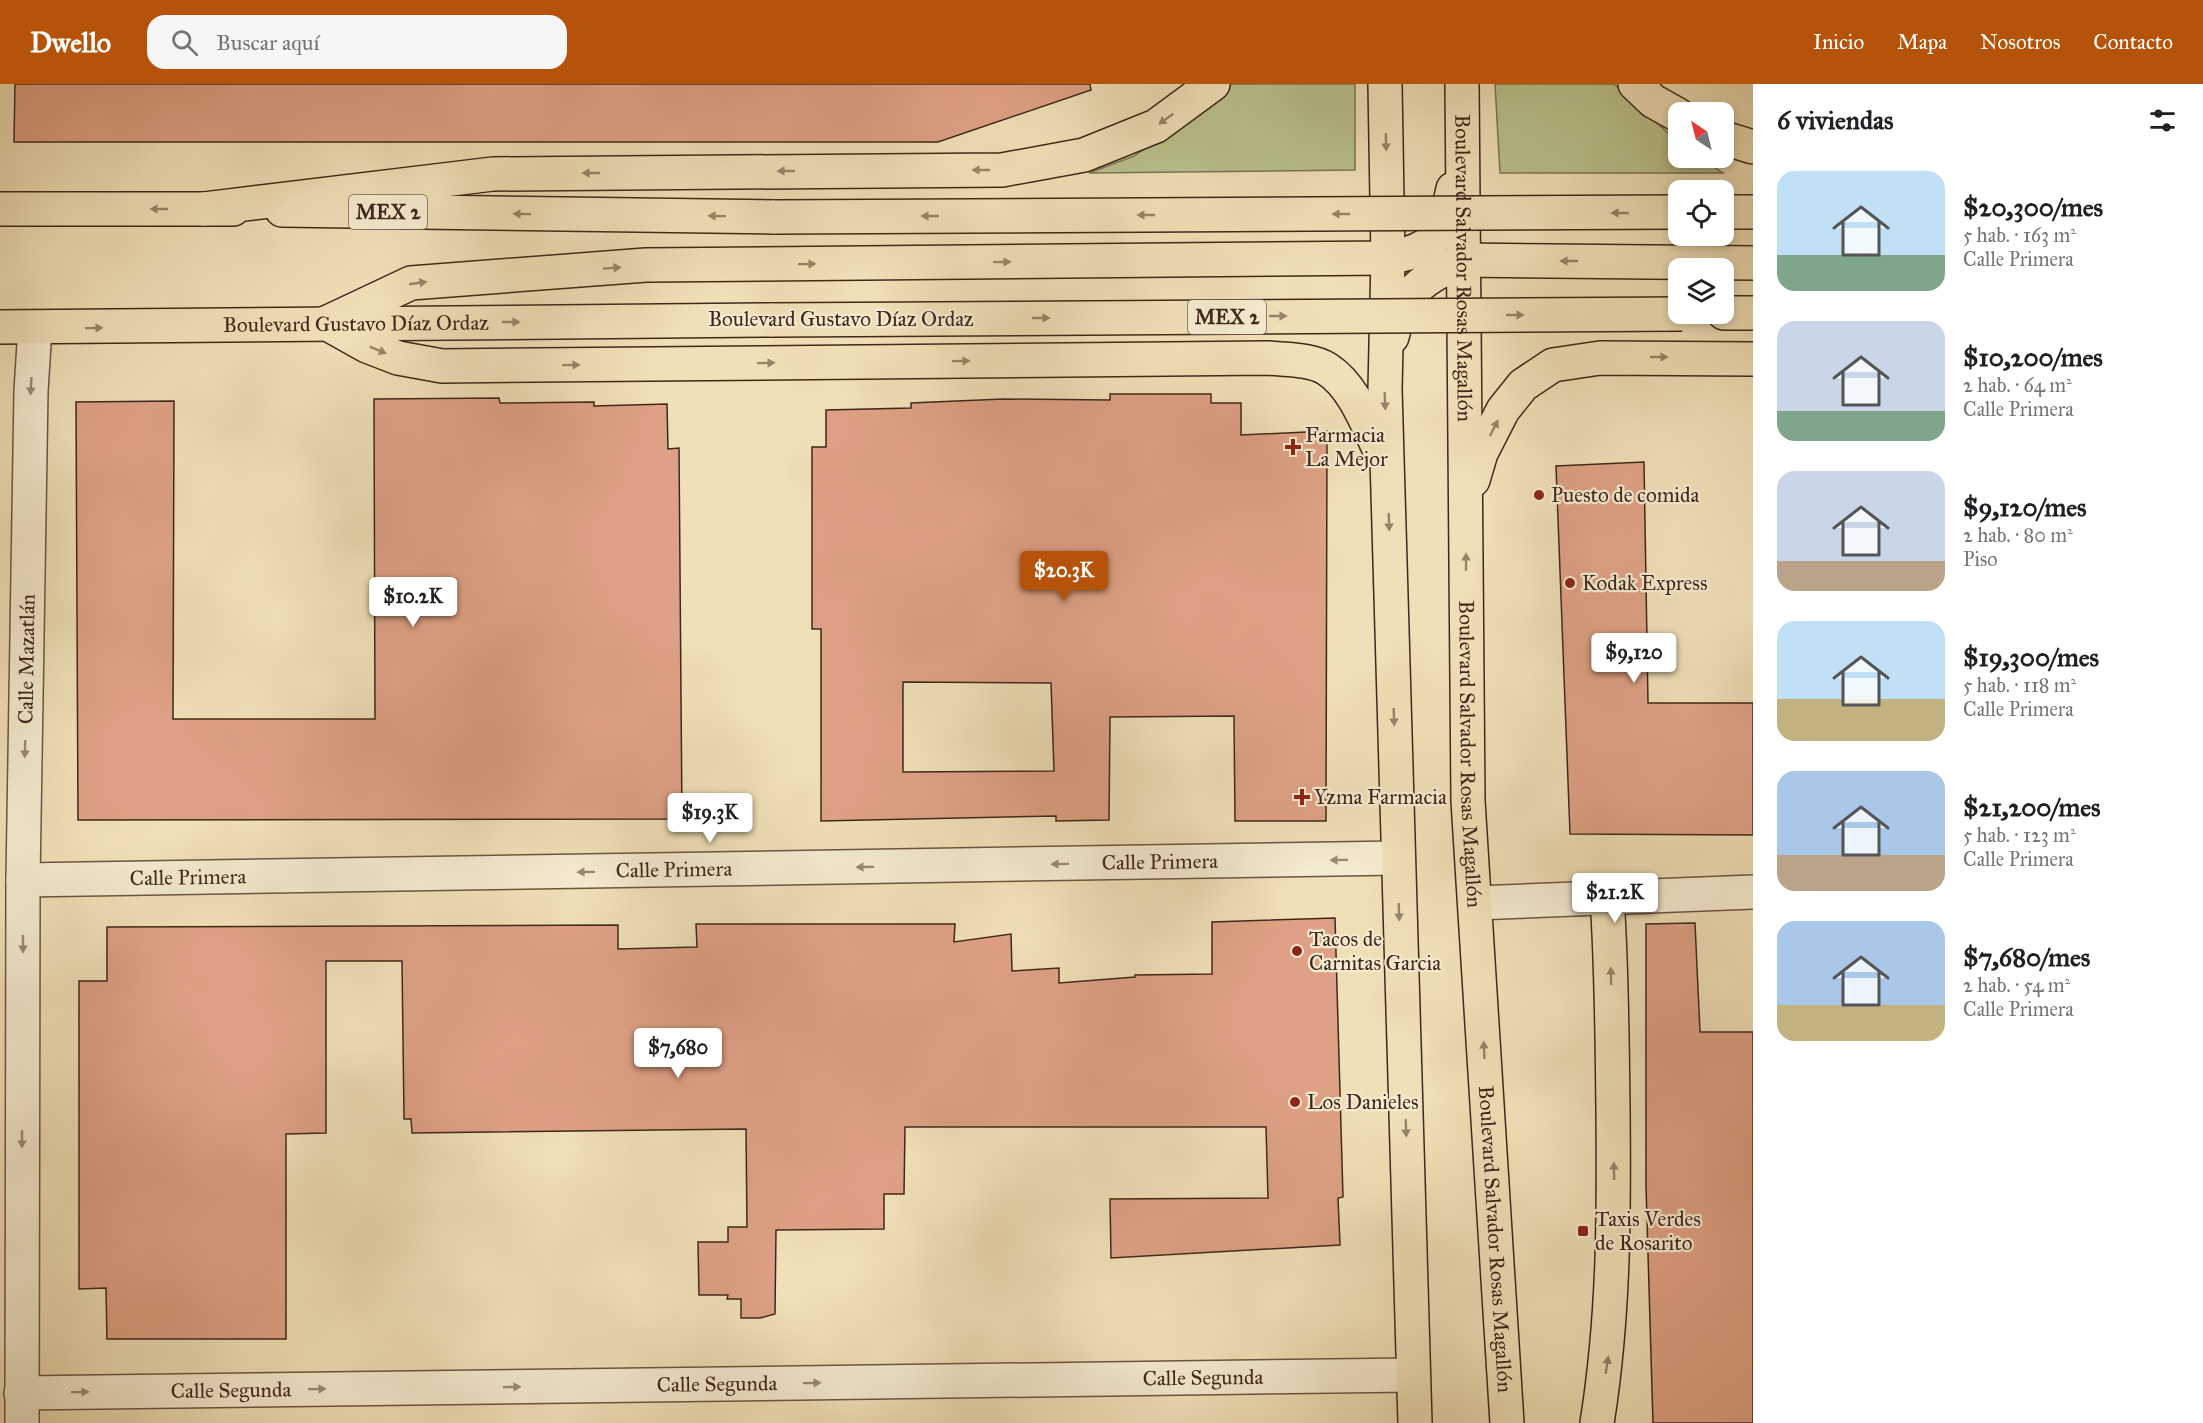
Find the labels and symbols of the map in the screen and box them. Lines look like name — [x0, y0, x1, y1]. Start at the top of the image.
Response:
north arrow — [1668, 102, 1734, 168]
one-way arrow — [1159, 113, 1175, 125]
street label: Boulevard Salvador Rosas Magallón — [1449, 114, 1478, 422]
one-way arrow — [1381, 133, 1391, 152]
one-way arrow — [971, 165, 990, 175]
one-way arrow — [776, 166, 795, 176]
one-way arrow — [581, 168, 600, 178]
road number: MEX 2 — [349, 195, 427, 229]
one-way arrow — [149, 204, 168, 214]
one-way arrow — [1611, 208, 1630, 218]
one-way arrow — [512, 209, 531, 218]
one-way arrow — [1332, 209, 1351, 219]
one-way arrow — [1137, 210, 1156, 220]
one-way arrow — [921, 211, 940, 221]
one-way arrow — [707, 212, 726, 221]
one-way arrow — [1559, 256, 1578, 266]
one-way arrow — [992, 257, 1011, 267]
one-way arrow — [797, 259, 816, 269]
one-way arrow — [603, 263, 622, 273]
one-way arrow — [408, 278, 427, 287]
road number: MEX 2 — [1188, 300, 1266, 334]
street label: Boulevard Gustavo Díaz Ordaz — [708, 306, 974, 332]
street label: Boulevard Gustavo Díaz Ordaz — [223, 310, 489, 338]
one-way arrow — [1506, 310, 1525, 320]
one-way arrow — [1269, 311, 1288, 321]
one-way arrow — [1032, 313, 1051, 323]
one-way arrow — [501, 317, 520, 327]
one-way arrow — [84, 323, 103, 332]
one-way arrow — [369, 346, 387, 355]
one-way arrow — [1650, 352, 1669, 362]
one-way arrow — [951, 356, 970, 366]
one-way arrow — [756, 358, 775, 368]
one-way arrow — [561, 360, 580, 370]
one-way arrow — [27, 377, 36, 396]
one-way arrow — [1380, 391, 1390, 410]
one-way arrow — [1489, 419, 1498, 436]
place label: Farmacia La Mejor — [1305, 422, 1388, 472]
marker: Farmacia La Mejor — [1286, 440, 1300, 454]
place label: Puesto de comida — [1551, 482, 1700, 508]
marker: Puesto de comida — [1532, 488, 1546, 502]
one-way arrow — [1384, 513, 1393, 532]
pin: $20.3K — [1015, 551, 1113, 602]
one-way arrow — [1461, 552, 1471, 571]
place label: Kodak Express — [1582, 570, 1708, 596]
marker: Kodak Express — [1563, 576, 1577, 590]
pin: $10.2K — [364, 577, 462, 628]
street label: Calle Mazatlán — [13, 594, 41, 724]
street label: Boulevard Salvador Rosas Magallón — [1453, 600, 1488, 908]
pin: $9,120 — [1585, 633, 1683, 684]
one-way arrow — [1389, 708, 1399, 727]
one-way arrow — [20, 739, 30, 758]
place label: Yzma Farmacia — [1314, 784, 1447, 810]
marker: Yzma Farmacia — [1295, 790, 1309, 804]
pin: $19.3K — [661, 793, 759, 844]
street label: Calle Primera — [1101, 848, 1218, 876]
one-way arrow — [1330, 855, 1349, 865]
street label: Calle Primera — [615, 856, 732, 884]
one-way arrow — [1051, 859, 1070, 869]
one-way arrow — [856, 862, 875, 872]
street label: Calle Primera — [130, 863, 247, 891]
one-way arrow — [577, 867, 596, 876]
pin: $21.2K — [1566, 873, 1664, 924]
one-way arrow — [1395, 903, 1404, 922]
place label: Tacos de Carnitas Garcia — [1309, 926, 1441, 976]
one-way arrow — [18, 934, 28, 953]
marker: Tacos de Carnitas Garcia — [1290, 944, 1304, 958]
one-way arrow — [1607, 966, 1616, 985]
pin: $7,680 — [629, 1028, 727, 1079]
one-way arrow — [1480, 1041, 1489, 1060]
street label: Boulevard Salvador Rosas Magallón — [1473, 1085, 1518, 1393]
place label: Los Danieles — [1307, 1089, 1419, 1115]
marker: Los Danieles — [1288, 1095, 1302, 1109]
one-way arrow — [1401, 1118, 1410, 1137]
one-way arrow — [17, 1129, 27, 1148]
one-way arrow — [1609, 1161, 1619, 1180]
place label: Taxis Verdes de Rosarito — [1595, 1206, 1701, 1256]
marker: Taxis Verdes de Rosarito — [1576, 1224, 1590, 1238]
one-way arrow — [1602, 1356, 1611, 1375]
street label: Calle Segunda — [1142, 1364, 1264, 1391]
street label: Calle Segunda — [656, 1370, 778, 1398]
street label: Calle Segunda — [170, 1377, 292, 1404]
one-way arrow — [802, 1378, 821, 1388]
one-way arrow — [502, 1382, 521, 1392]
one-way arrow — [307, 1384, 326, 1394]
one-way arrow — [70, 1387, 89, 1397]

